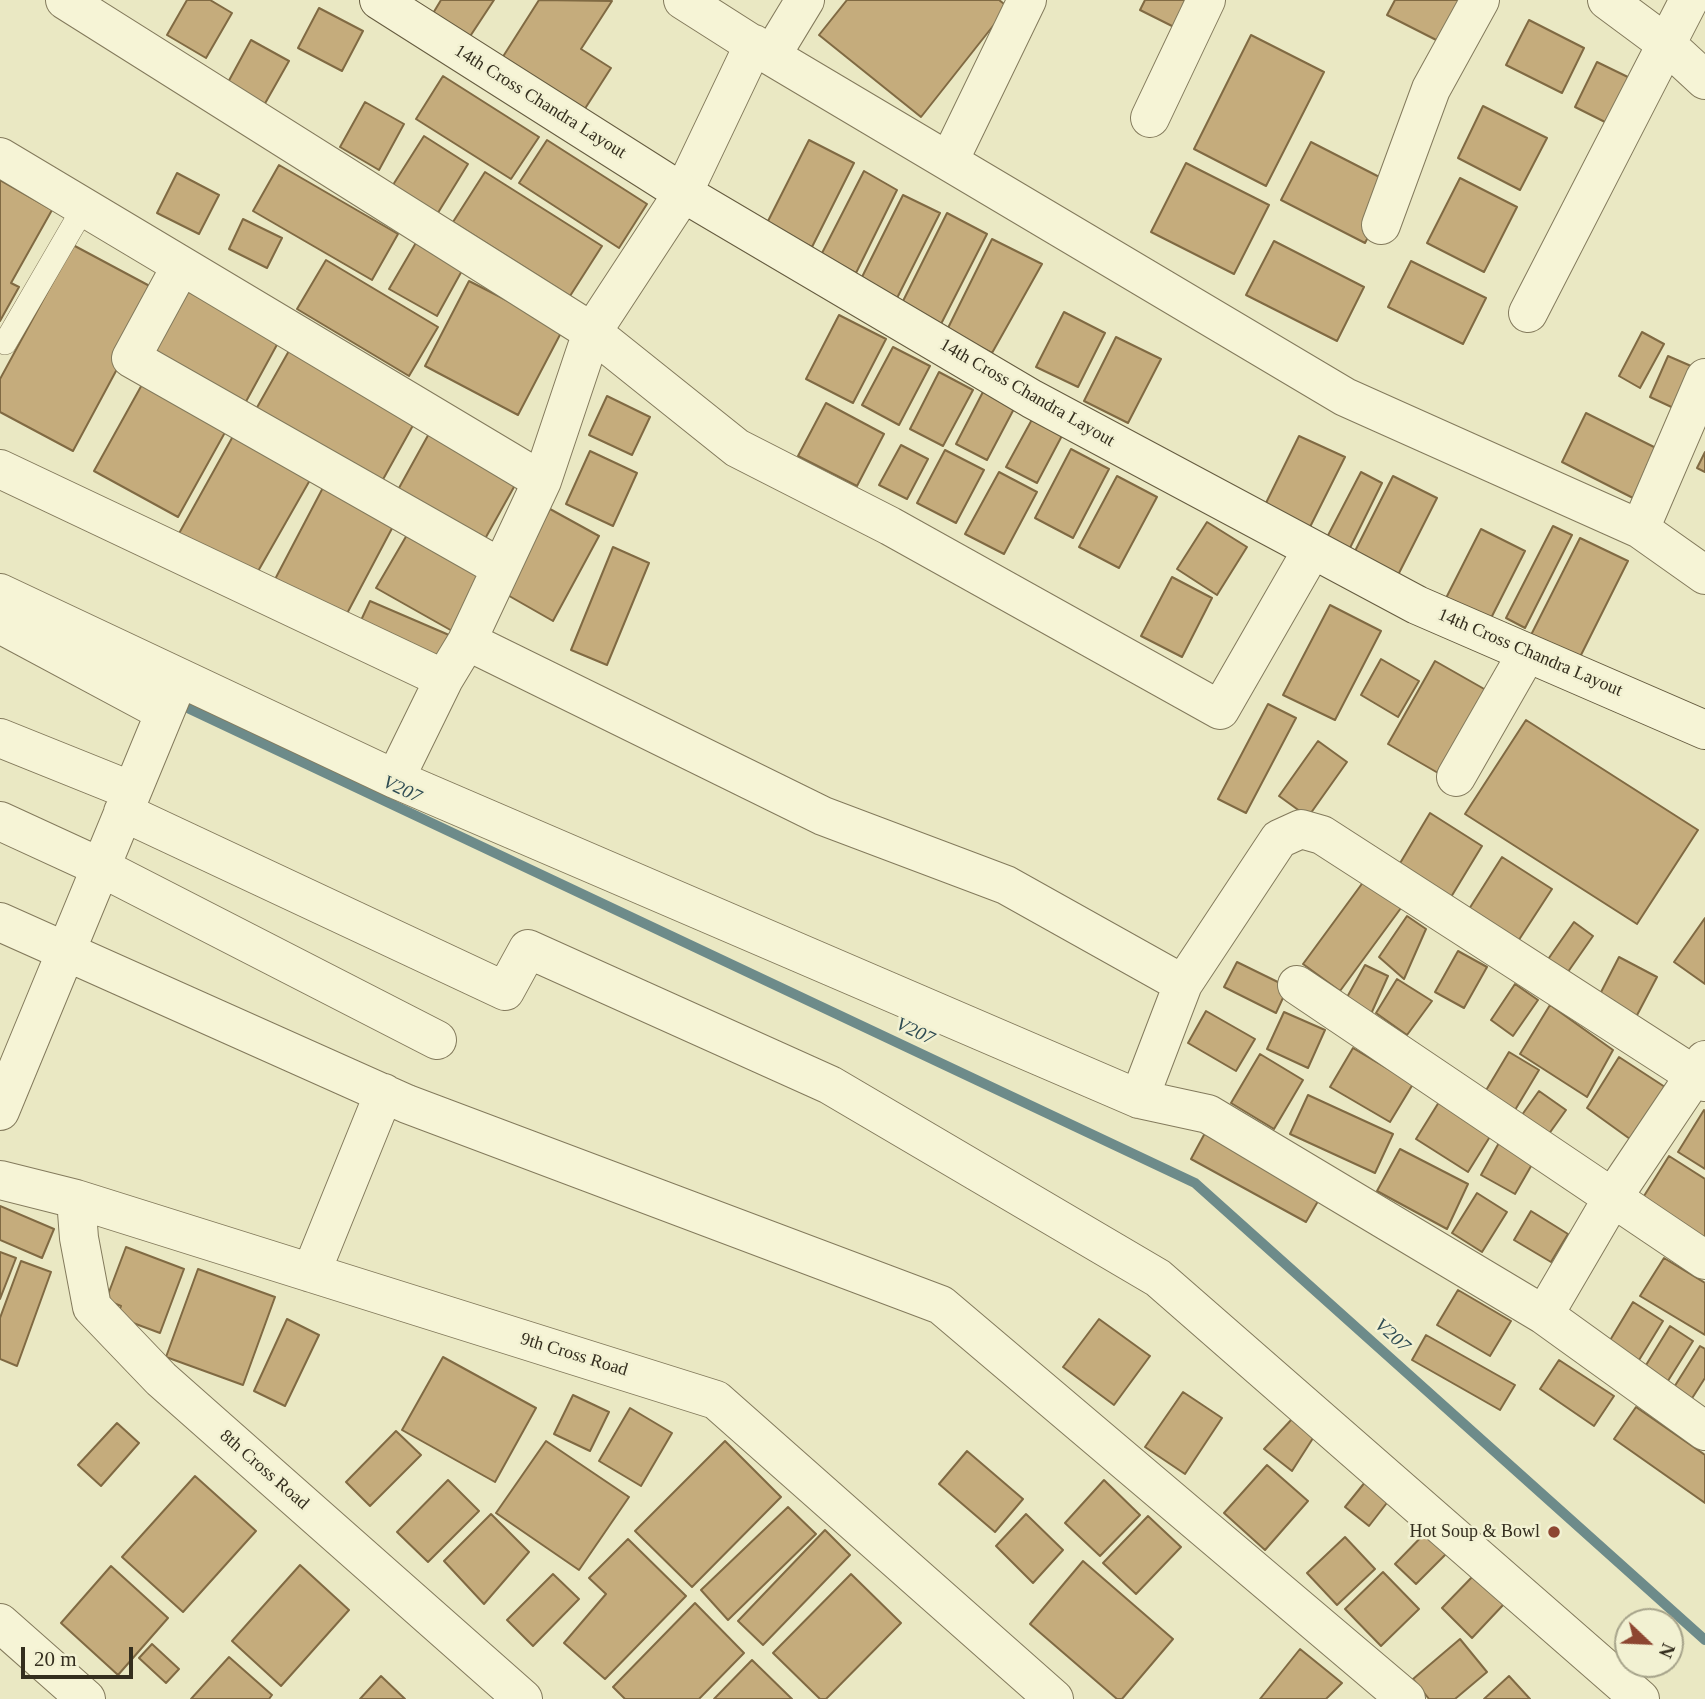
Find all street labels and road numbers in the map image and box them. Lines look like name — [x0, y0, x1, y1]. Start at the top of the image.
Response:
street label: 14th Cross Chandra Layout — [450, 40, 630, 164]
street label: 14th Cross Chandra Layout — [936, 334, 1118, 452]
street label: 14th Cross Chandra Layout — [1434, 604, 1626, 702]
street label: 9th Cross Road — [518, 1328, 630, 1382]
street label: 8th Cross Road — [215, 1425, 313, 1515]

